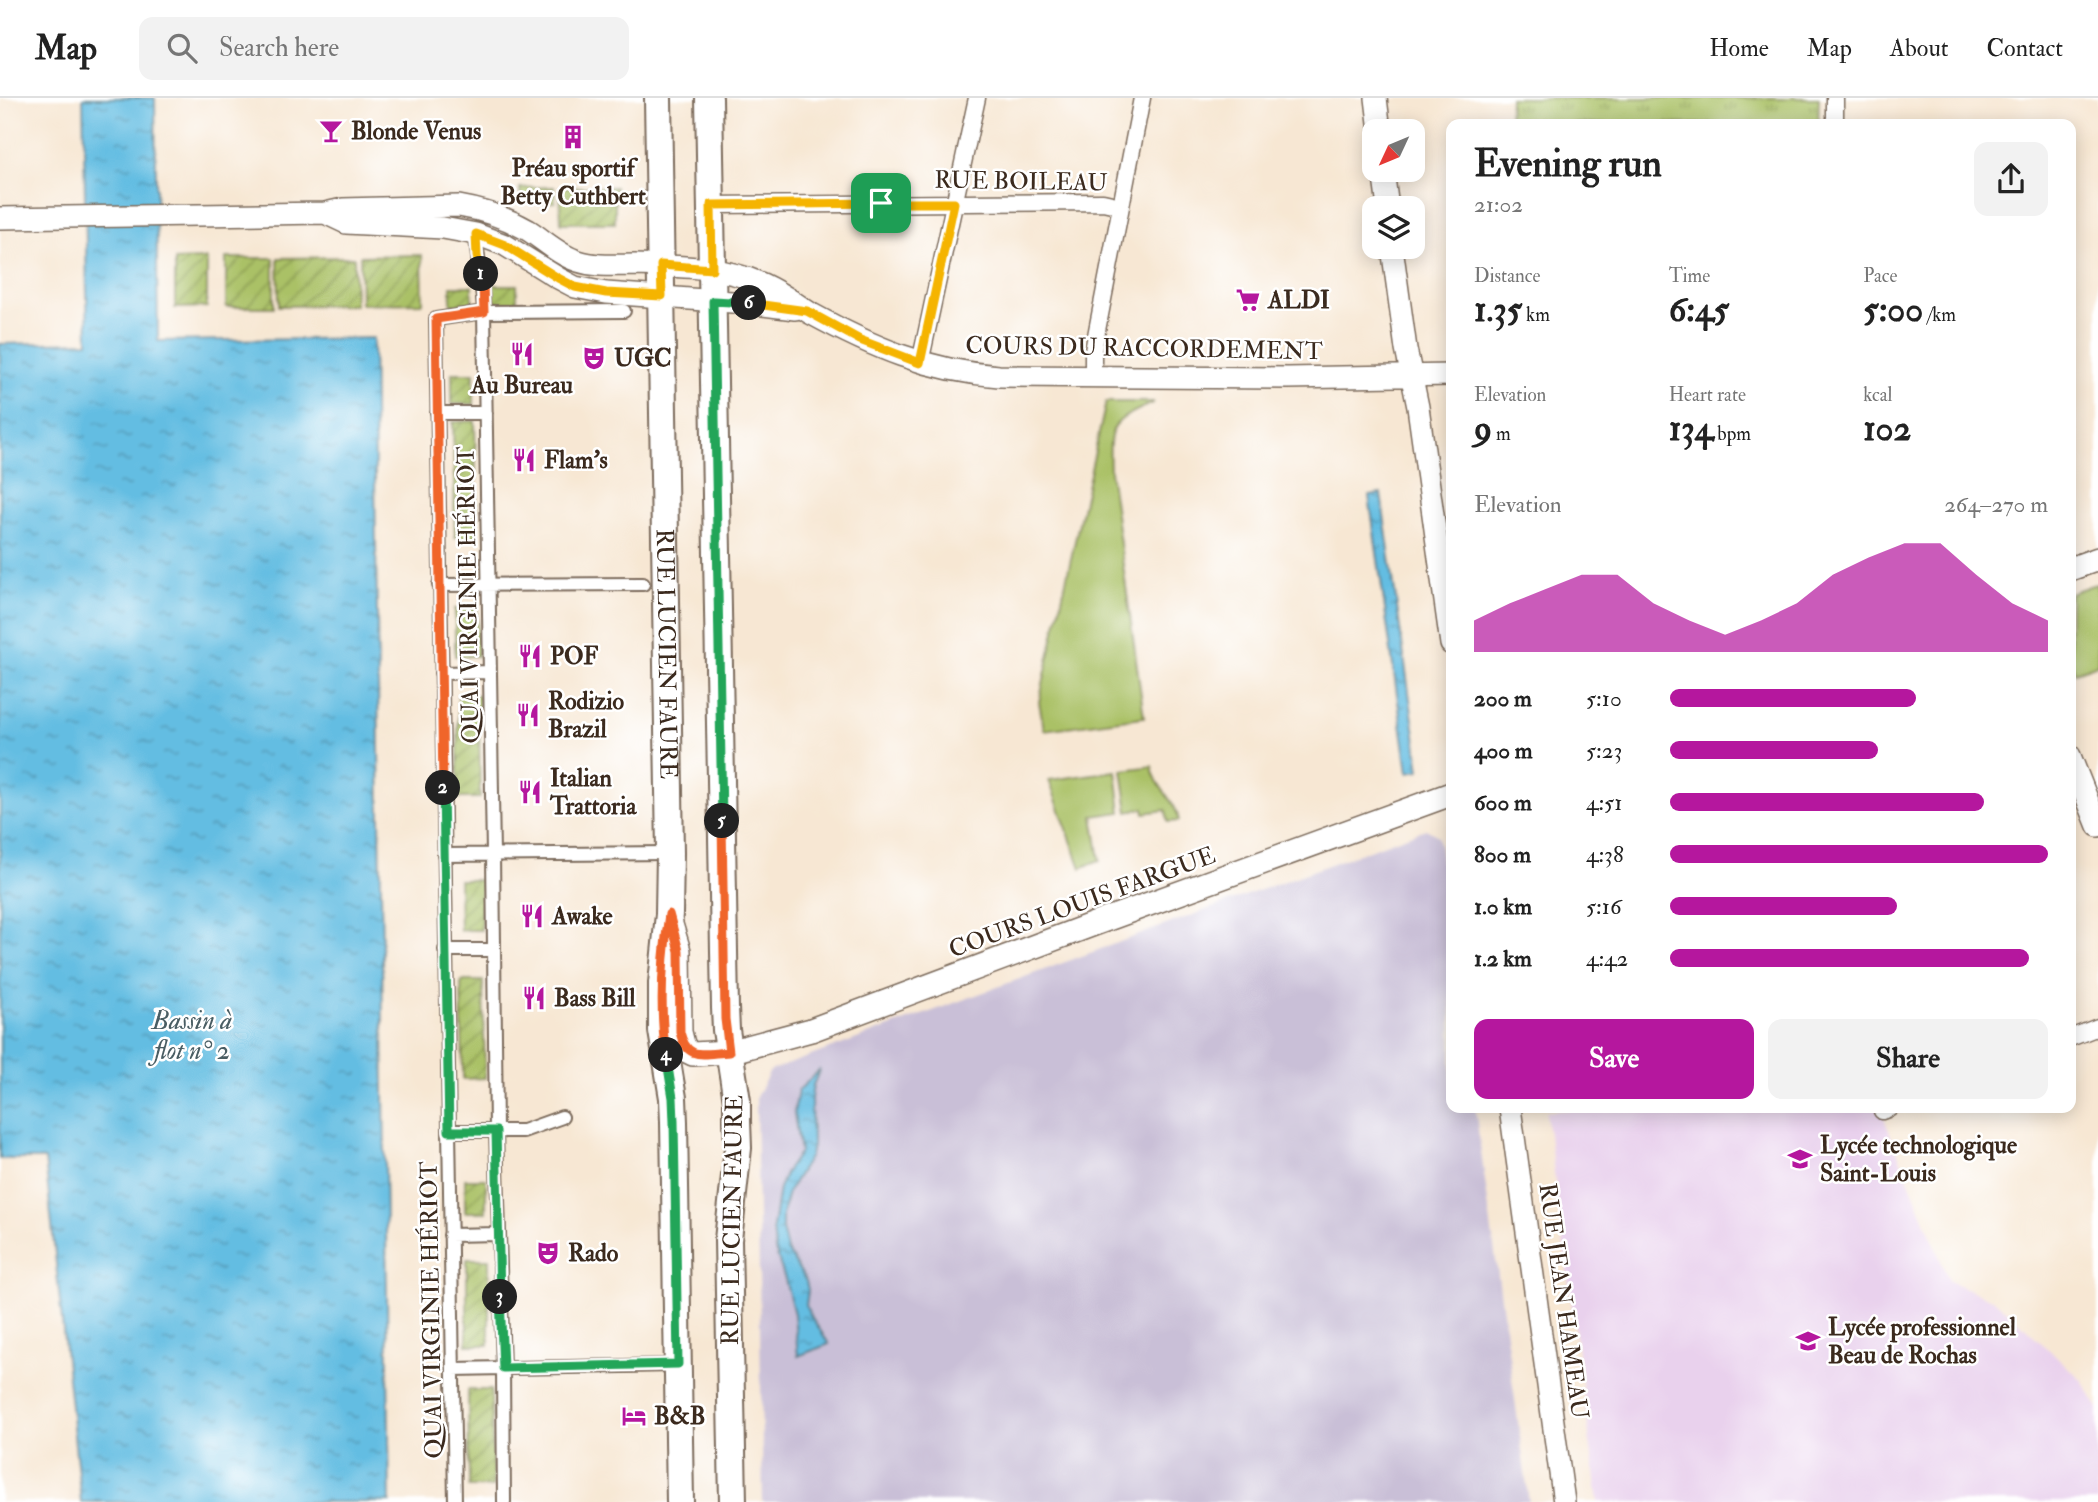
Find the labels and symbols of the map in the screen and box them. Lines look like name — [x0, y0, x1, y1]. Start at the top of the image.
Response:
place label: Blonde Venus — [351, 116, 481, 147]
bar icon: Blonde Venus — [317, 117, 345, 145]
north arrow — [1362, 119, 1424, 182]
building icon: Préau sportif Betty Cuthbert — [559, 123, 587, 151]
place label: Préau sportif Betty Cuthbert — [500, 153, 646, 212]
street label: RUE BOILEAU — [934, 164, 1108, 199]
pin — [851, 173, 911, 233]
pin: 1 — [463, 256, 498, 292]
place label: ALDI — [1267, 285, 1330, 316]
pin: 6 — [732, 286, 766, 320]
supermarket icon: ALDI — [1234, 286, 1262, 314]
street label: COURS DU RACCORDEMENT — [965, 330, 1323, 367]
restaurant icon: Au Bureau — [508, 340, 536, 368]
place label: UGC — [614, 343, 672, 374]
theatre icon: UGC — [580, 344, 608, 372]
place label: Au Bureau — [470, 370, 574, 401]
place label: Flam's — [544, 445, 608, 476]
street label: QUAI VIRGINIE HÉRIOT — [449, 446, 487, 744]
restaurant icon: Flam's — [510, 446, 538, 474]
street label: RUE LUCIEN FAURE — [649, 528, 684, 780]
place label: POF — [550, 641, 598, 672]
restaurant icon: POF — [516, 642, 544, 670]
place label: Rodizio Brazil — [548, 686, 625, 745]
restaurant icon: Rodizio Brazil — [514, 701, 542, 729]
place label: Italian Trattoria — [549, 763, 637, 822]
pin: 2 — [426, 770, 460, 806]
restaurant icon: Italian Trattoria — [516, 778, 544, 806]
pin: 5 — [704, 804, 740, 838]
street label: COURS LOUIS FARGUE — [945, 840, 1220, 965]
place label: Awake — [551, 901, 613, 932]
restaurant icon: Awake — [518, 902, 546, 930]
place label: Bass Bill — [554, 983, 636, 1014]
restaurant icon: Bass Bill — [520, 984, 548, 1012]
water label: Bassin à flot n° 2 — [147, 1005, 232, 1067]
pin: 4 — [648, 1038, 684, 1072]
street label: RUE LUCIEN FAURE — [715, 1094, 750, 1346]
place label: Lycée technologique Saint-Louis — [1820, 1130, 2017, 1189]
school or university icon: Lycée technologique Saint-Louis — [1786, 1145, 1814, 1173]
street label: QUAI VIRGINIE HÉRIOT — [412, 1161, 450, 1459]
street label: RUE JEAN HAMEAU — [1532, 1181, 1595, 1421]
place label: Rado — [568, 1238, 619, 1269]
theatre icon: Rado — [534, 1239, 562, 1267]
pin: 3 — [482, 1280, 518, 1314]
place label: Lycée professionnel Beau de Rochas — [1828, 1312, 2017, 1371]
school or university icon: Lycée professionnel Beau de Rochas — [1794, 1327, 1822, 1355]
place label: B&B — [654, 1401, 706, 1432]
hotel icon: B&B — [620, 1402, 648, 1430]

